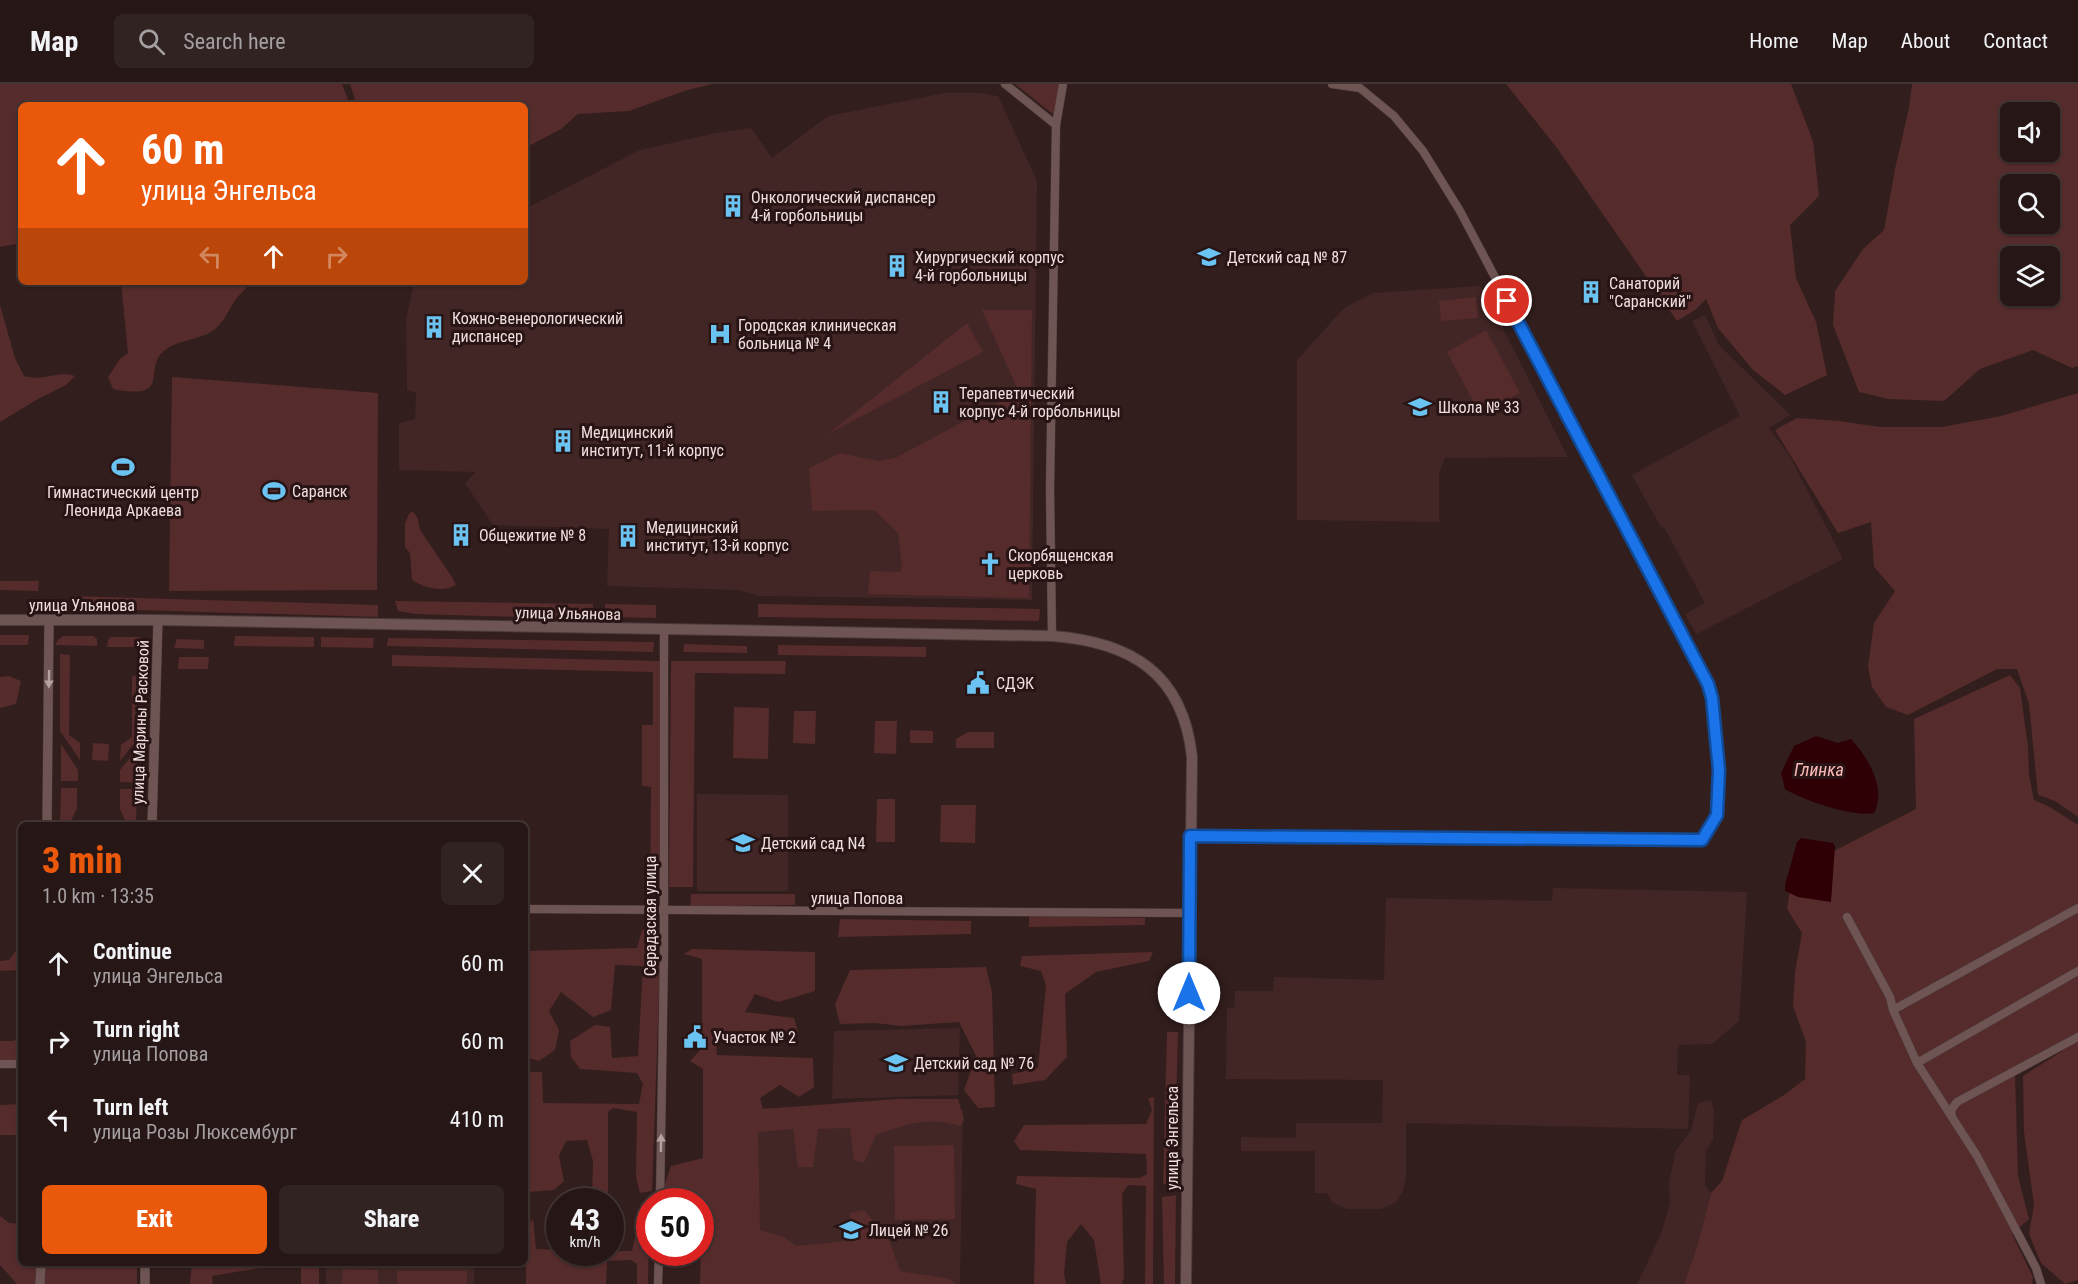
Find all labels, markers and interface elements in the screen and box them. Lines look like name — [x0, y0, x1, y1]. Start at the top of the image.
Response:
search box — [114, 14, 534, 68]
text: Map — [30, 25, 78, 58]
icon: search — [135, 25, 168, 58]
text: Search here — [183, 29, 286, 54]
text: Home — [1749, 29, 1799, 53]
text: Map — [1832, 29, 1868, 53]
text: About — [1901, 29, 1950, 53]
text: Contact — [1983, 29, 2048, 53]
map controls — [2000, 102, 2060, 306]
button: sound — [2000, 102, 2060, 162]
text: 60 m — [141, 125, 224, 174]
icon: ahead — [42, 126, 120, 204]
button: search — [2000, 174, 2060, 234]
text: улица Энгельса — [141, 175, 317, 207]
place label: Онкологический диспансер 4-й горбольницы — [751, 188, 936, 225]
building icon: Онкологический диспансер 4-й горбольницы — [720, 193, 746, 219]
icon: left — [194, 240, 227, 273]
icon: ahead — [257, 240, 290, 273]
icon: right — [320, 240, 353, 273]
school or university icon: Детский сад № 87 — [1196, 244, 1222, 270]
button: layers — [2000, 246, 2060, 306]
place label: Хирургический корпус 4-й горбольницы — [915, 248, 1064, 285]
place label: Детский сад № 87 — [1227, 248, 1347, 267]
building icon: Хирургический корпус 4-й горбольницы — [884, 253, 910, 279]
place label: Санаторий "Саранский" — [1609, 274, 1691, 311]
pin — [1481, 275, 1532, 326]
building icon: Санаторий "Саранский" — [1578, 279, 1604, 305]
icon: arrive — [1490, 284, 1523, 317]
place label: Кожно-венерологический диспансер — [452, 309, 623, 346]
building icon: Кожно-венерологический диспансер — [421, 314, 447, 340]
place label: Городская клиническая больница № 4 — [738, 316, 896, 353]
hospital icon: Городская клиническая больница № 4 — [707, 321, 733, 347]
place label: Терапевтический корпус 4-й горбольницы — [959, 384, 1121, 421]
building icon: Терапевтический корпус 4-й горбольницы — [928, 389, 954, 415]
school or university icon: Школа № 33 — [1407, 394, 1433, 420]
place label: Школа № 33 — [1438, 398, 1520, 417]
place label: Медицинский институт, 11-й корпус — [581, 423, 724, 460]
building icon: Медицинский институт, 11-й корпус — [550, 428, 576, 454]
sports icon: Гимнастический центр Леонида Аркаева — [110, 454, 136, 480]
sports icon: Саранск — [261, 478, 287, 504]
place label: Саранск — [292, 482, 348, 501]
place label: Гимнастический центр Леонида Аркаева — [47, 483, 199, 520]
place label: Медицинский институт, 13-й корпус — [646, 518, 789, 555]
building icon: Общежитие № 8 — [448, 522, 474, 548]
building icon: Медицинский институт, 13-й корпус — [615, 523, 641, 549]
place label: Общежитие № 8 — [479, 526, 586, 545]
place label: Скорбященская церковь — [1008, 546, 1114, 583]
church icon: Скорбященская церковь — [977, 551, 1003, 577]
street label: улица Ульянова — [29, 596, 135, 615]
street label: улица Ульянова — [515, 603, 621, 624]
street label: улица Марины Расковой — [128, 639, 153, 805]
one-way arrow — [44, 670, 54, 689]
public building icon: СДЭК — [965, 670, 991, 696]
place label: СДЭК — [996, 674, 1034, 693]
water label: Глинка — [1794, 759, 1844, 780]
school or university icon: Детский сад N4 — [730, 830, 756, 856]
place label: Детский сад N4 — [761, 834, 865, 853]
text: 3 min — [42, 840, 122, 882]
button: close — [441, 842, 504, 905]
street label: Серадзская улица — [641, 856, 660, 976]
text: 1.0 km · 13:35 — [42, 884, 154, 908]
street label: улица Попова — [811, 889, 903, 908]
text: Continue — [93, 939, 172, 964]
icon: ahead — [42, 947, 75, 980]
text: 60 m — [461, 951, 504, 976]
position arrow — [1157, 961, 1221, 1025]
text: улица Энгельса — [93, 964, 223, 988]
text: Turn right — [93, 1017, 180, 1042]
public building icon: Участок № 2 — [682, 1024, 708, 1050]
icon: right — [42, 1025, 75, 1058]
place label: Участок № 2 — [713, 1028, 796, 1047]
text: 60 m — [461, 1029, 504, 1054]
text: улица Попова — [93, 1042, 208, 1066]
school or university icon: Детский сад № 76 — [883, 1050, 909, 1076]
place label: Детский сад № 76 — [914, 1054, 1034, 1073]
street label: улица Энгельса — [1163, 1086, 1182, 1190]
text: Turn left — [93, 1095, 168, 1120]
icon: left — [42, 1103, 75, 1136]
text: 410 m — [450, 1107, 504, 1132]
text: улица Розы Люксембург — [93, 1120, 297, 1144]
one-way arrow — [656, 1134, 665, 1153]
button: Exit — [42, 1185, 267, 1254]
button: Share — [279, 1185, 504, 1254]
speed limit sign: 50 — [636, 1188, 714, 1266]
text: 43 — [570, 1202, 600, 1237]
school or university icon: Лицей № 26 — [838, 1217, 864, 1243]
place label: Лицей № 26 — [869, 1221, 948, 1240]
text: km/h — [570, 1233, 600, 1251]

